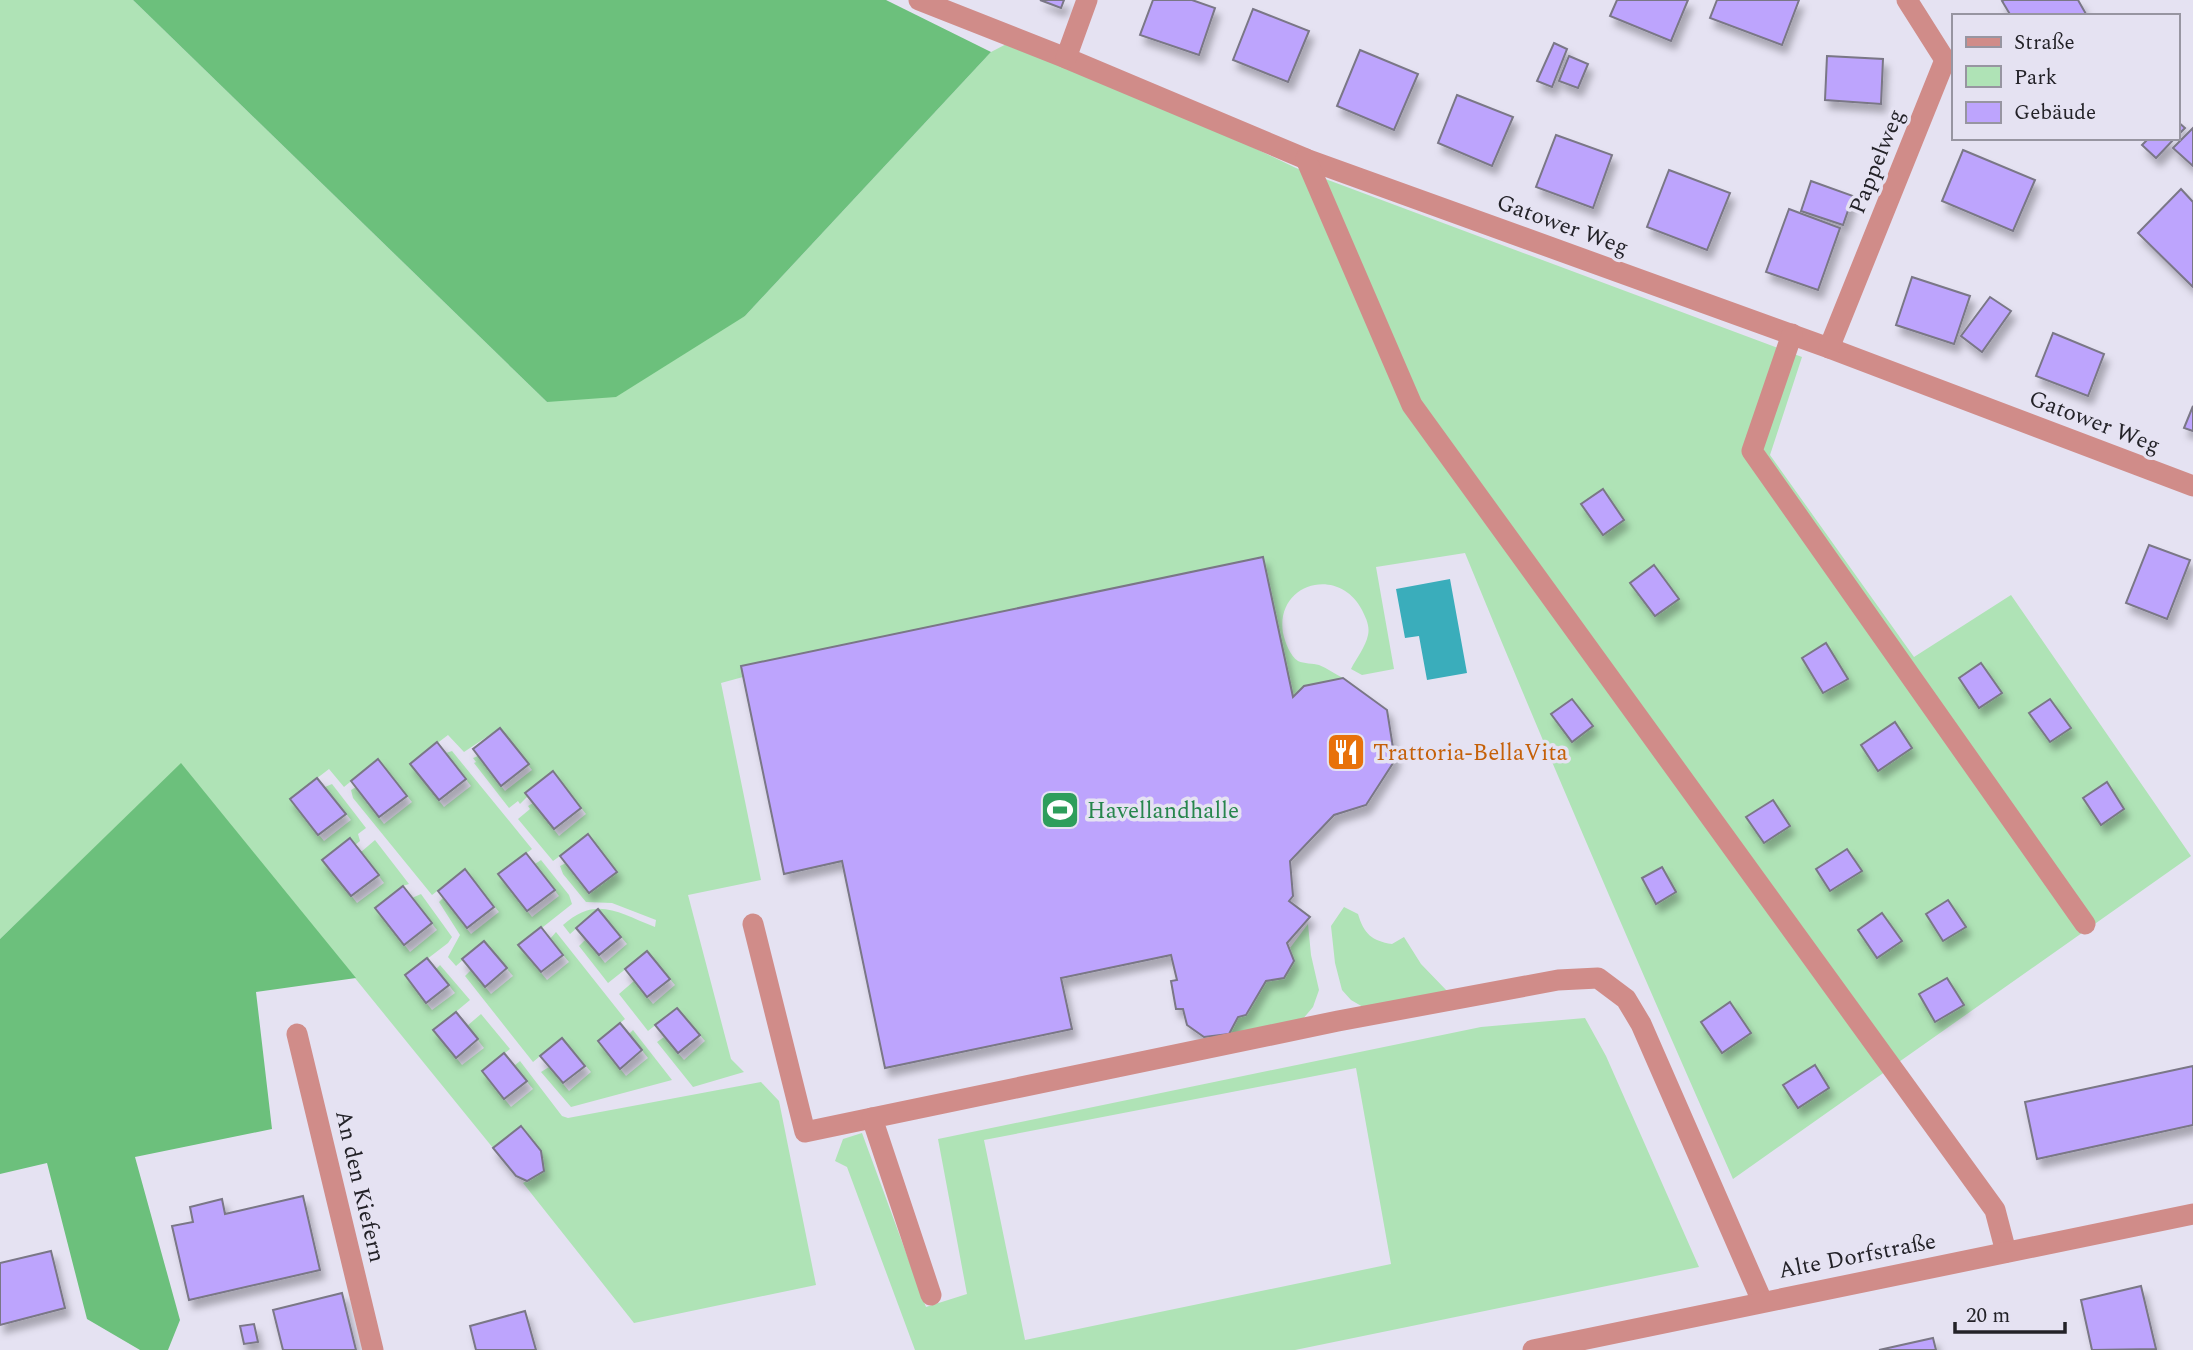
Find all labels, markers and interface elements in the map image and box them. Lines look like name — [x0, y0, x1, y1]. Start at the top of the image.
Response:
legend — [1952, 14, 2179, 140]
text: Straße — [2014, 27, 2075, 59]
text: Park — [2014, 62, 2058, 94]
text: Gebäude — [2014, 97, 2096, 129]
street label: Pappelweg — [1840, 104, 1914, 219]
street label: Gatower Weg — [1491, 185, 1634, 266]
street label: Gatower Weg — [2023, 381, 2165, 464]
restaurant icon: Trattoria-BellaVita — [1325, 731, 1367, 773]
place label: Trattoria-BellaVita — [1373, 736, 1568, 771]
sports icon: Havellandhalle — [1039, 789, 1081, 831]
place label: Havellandhalle — [1087, 794, 1239, 829]
street label: An den Kiefern — [325, 1107, 394, 1266]
street label: Alte Dorfstraße — [1775, 1224, 1939, 1289]
scale bar — [1955, 1290, 2065, 1334]
text: 20 m — [1966, 1300, 2010, 1332]

